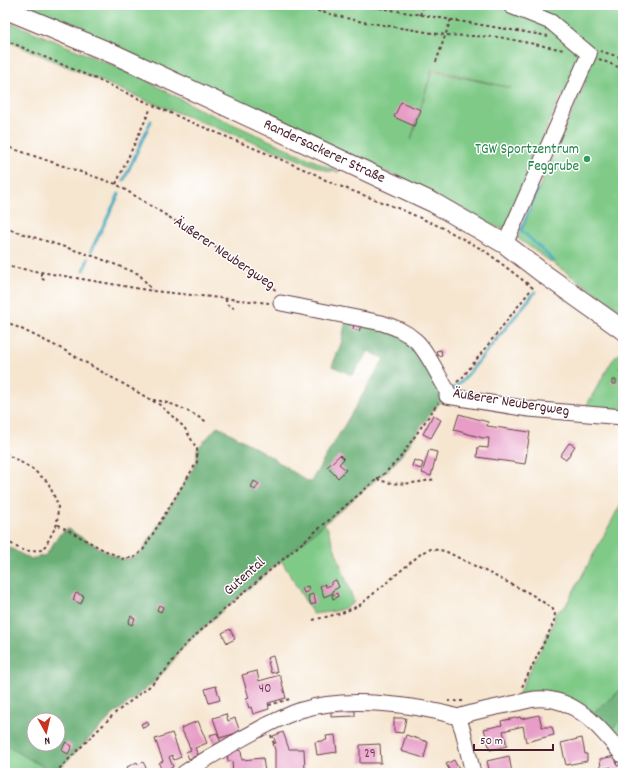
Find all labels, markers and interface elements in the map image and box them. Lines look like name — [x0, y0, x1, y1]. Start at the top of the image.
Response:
street label: Randersackerer Straße — [259, 114, 389, 190]
place label: TGW Sportzentrum Feggrube — [475, 139, 579, 178]
marker: TGW Sportzentrum Feggrube — [582, 154, 592, 164]
street label: Äußerer Neubergweg — [169, 212, 279, 296]
street label: Äußerer Neubergweg — [451, 383, 571, 423]
street label: Gutental — [219, 552, 271, 601]
house number: 40 — [259, 680, 271, 699]
north arrow — [26, 712, 66, 752]
scale bar — [474, 726, 553, 752]
text: N — [43, 732, 51, 748]
text: 50 m — [480, 733, 503, 750]
house number: 29 — [364, 745, 376, 764]

